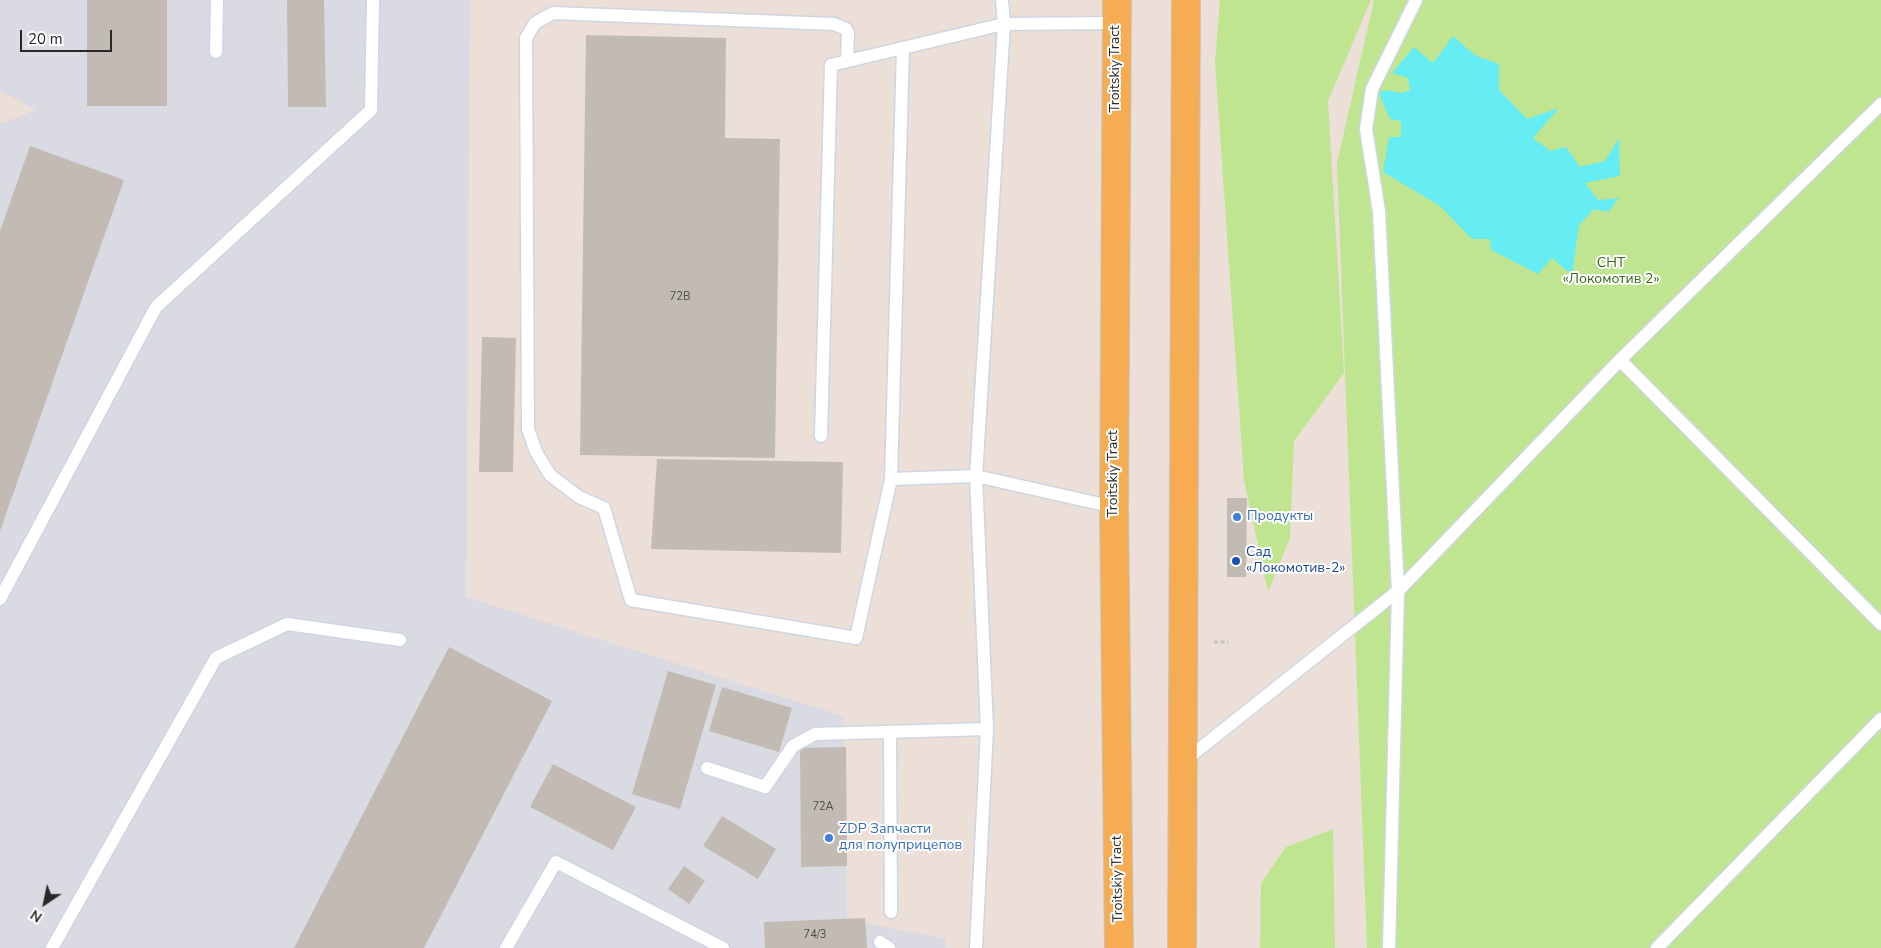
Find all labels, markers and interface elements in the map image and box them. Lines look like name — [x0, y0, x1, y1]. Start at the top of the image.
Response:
scale bar — [22, 20, 115, 52]
street label: Troitskiy Tract — [1108, 25, 1124, 113]
text: 20 m — [28, 29, 63, 49]
park label: СНТ «Локомотив 2» — [1562, 256, 1660, 288]
house number: 72В — [670, 290, 690, 304]
street label: Troitskiy Tract — [1106, 430, 1122, 518]
place label: Продукты — [1247, 509, 1313, 525]
marker: Продукты — [1231, 511, 1243, 523]
place label: Сад «Локомотив-2» — [1246, 545, 1345, 578]
marker: Сад «Локомотив-2» — [1230, 555, 1242, 567]
house number: 72А — [812, 800, 834, 814]
place label: ZDP Запчасти для полуприцепов — [839, 822, 962, 854]
marker: ZDP Запчасти для полуприцепов — [823, 832, 835, 844]
street label: Troitskiy Tract — [1109, 835, 1127, 923]
north arrow — [20, 878, 70, 928]
text: N — [27, 905, 46, 927]
house number: 74/3 — [804, 928, 826, 942]

